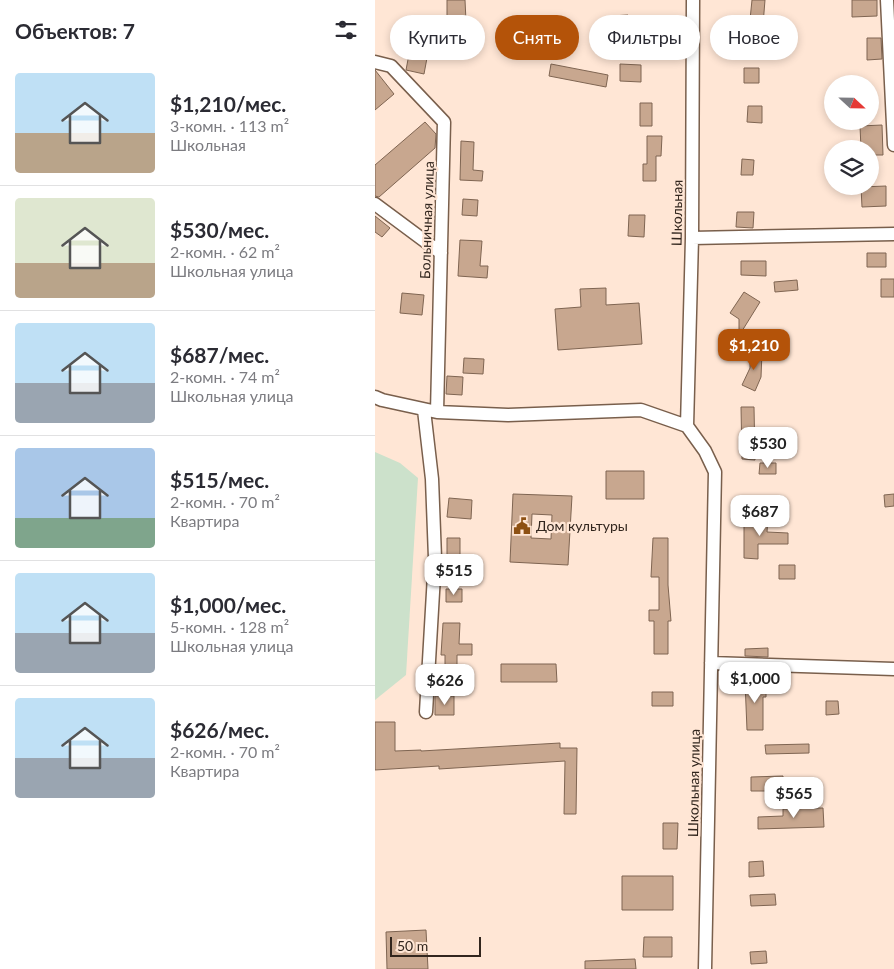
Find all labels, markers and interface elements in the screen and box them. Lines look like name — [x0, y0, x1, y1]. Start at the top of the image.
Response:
chip: Купить — [390, 15, 485, 60]
chip: Снять — [495, 15, 579, 60]
chip: Фильтры — [589, 15, 700, 60]
chip: Новое — [710, 15, 798, 60]
icon: filters — [332, 16, 360, 44]
text: Объектов: 7 — [15, 18, 135, 43]
north arrow — [824, 75, 879, 130]
map controls — [824, 75, 879, 195]
text: $1,210/мес. — [170, 91, 286, 116]
icon: home — [55, 93, 115, 153]
text: 3-комн. · 113 m² — [170, 116, 289, 135]
text: Школьная — [170, 135, 246, 154]
button: layers — [824, 140, 879, 195]
street label: Больничная улица — [416, 161, 437, 279]
street label: Школьная — [667, 180, 686, 246]
text: $530/мес. — [170, 217, 269, 242]
icon: home — [55, 218, 115, 278]
text: 2-комн. · 62 m² — [170, 242, 280, 261]
text: Школьная улица — [170, 261, 294, 280]
pin: $1,210 — [713, 328, 795, 371]
text: $1,210 — [729, 335, 779, 354]
text: $687/мес. — [170, 342, 269, 367]
icon: home — [55, 343, 115, 403]
text: 2-комн. · 74 m² — [170, 367, 280, 386]
text: Школьная улица — [170, 386, 294, 405]
pin: $530 — [738, 426, 798, 469]
text: $530 — [749, 433, 787, 452]
text: $515/мес. — [170, 467, 269, 492]
icon: home — [55, 468, 115, 528]
text: 2-комн. · 70 m² — [170, 492, 280, 511]
pin: $687 — [730, 494, 790, 537]
text: $687 — [741, 501, 779, 520]
text: Квартира — [170, 511, 239, 530]
public building icon: Дом культуры — [512, 516, 532, 536]
place label: Дом культуры — [536, 517, 628, 534]
pin: $515 — [424, 554, 484, 596]
text: $515 — [435, 560, 473, 579]
text: $1,000/мес. — [170, 592, 286, 617]
icon: home — [55, 593, 115, 653]
text: 5-комн. · 128 m² — [170, 617, 289, 636]
text: Школьная улица — [170, 636, 294, 655]
pin: $1,000 — [714, 662, 796, 704]
pin: $626 — [415, 664, 475, 706]
text: $1,000 — [730, 668, 780, 687]
text: $626 — [426, 670, 464, 689]
text: $626/мес. — [170, 717, 269, 742]
icon: home — [55, 718, 115, 778]
street label: Школьная улица — [684, 729, 703, 837]
text: 2-комн. · 70 m² — [170, 742, 280, 761]
text: Квартира — [170, 761, 239, 780]
pin: $565 — [764, 776, 824, 819]
text: $565 — [775, 783, 813, 802]
scale bar — [390, 934, 481, 957]
text: 50 m — [397, 937, 428, 954]

